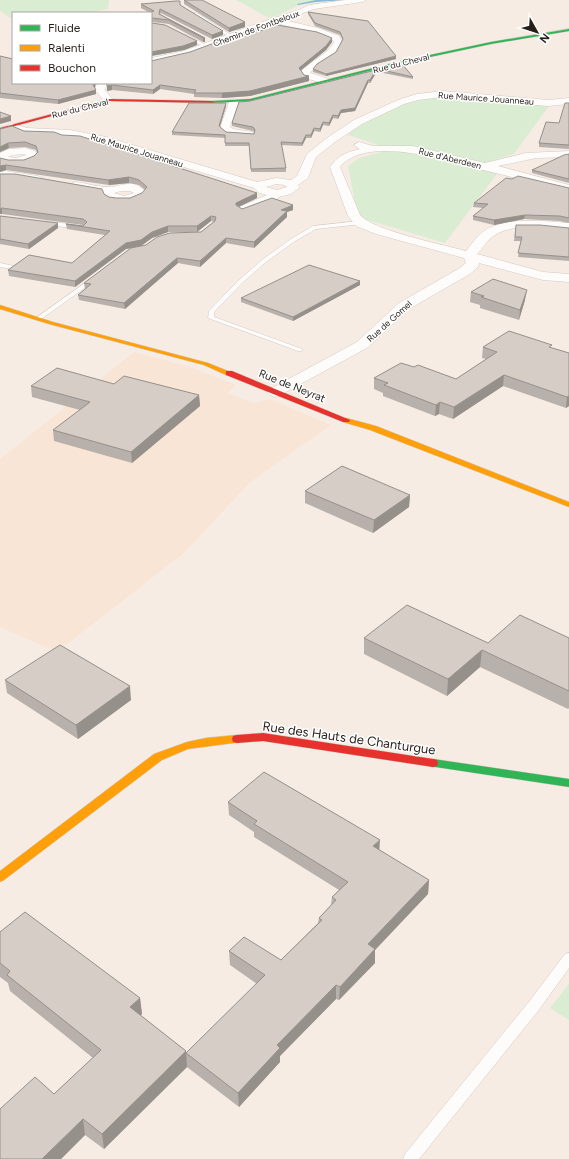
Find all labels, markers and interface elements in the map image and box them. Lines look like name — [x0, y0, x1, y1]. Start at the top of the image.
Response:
street label: Chemin de Fontbeloux — [211, 7, 301, 49]
legend — [12, 12, 152, 84]
north arrow — [517, 12, 557, 52]
text: Fluide — [48, 21, 81, 35]
text: N — [537, 31, 552, 45]
text: Ralenti — [48, 41, 85, 55]
street label: Rue du Cheval — [372, 51, 430, 75]
text: Bouchon — [48, 61, 96, 75]
street label: Rue Maurice Jouanneau — [438, 89, 534, 107]
street label: Rue du Cheval — [51, 96, 109, 120]
street label: Rue Maurice Jouanneau — [89, 131, 185, 169]
street label: Rue d'Aberdeen — [417, 145, 483, 171]
street label: Rue de Gomel — [364, 298, 414, 344]
street label: Rue de Neyrat — [257, 367, 327, 405]
street label: Rue des Hauts de Chanturgue — [262, 718, 436, 758]

